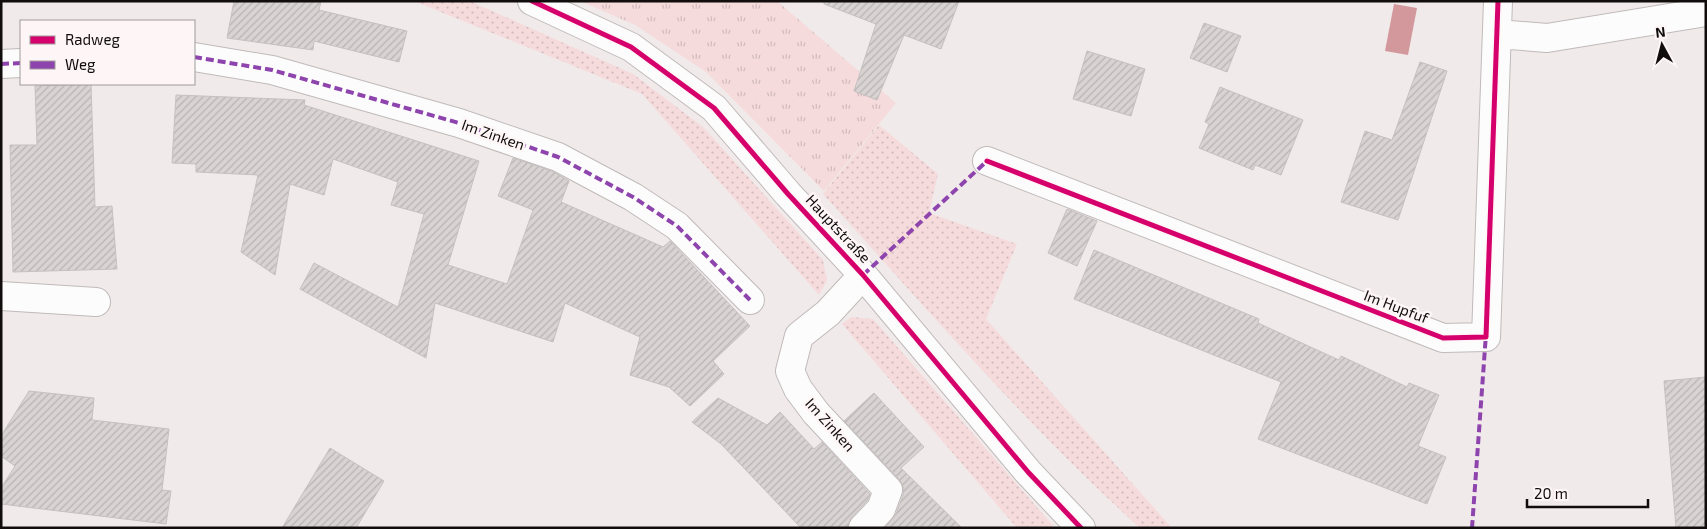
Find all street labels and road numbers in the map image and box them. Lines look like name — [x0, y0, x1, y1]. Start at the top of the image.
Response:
street label: Im Zinken — [459, 115, 527, 153]
street label: Hauptstraße — [802, 190, 875, 266]
street label: Im Hupfuf — [1362, 286, 1431, 327]
street label: Im Zinken — [802, 394, 859, 455]

